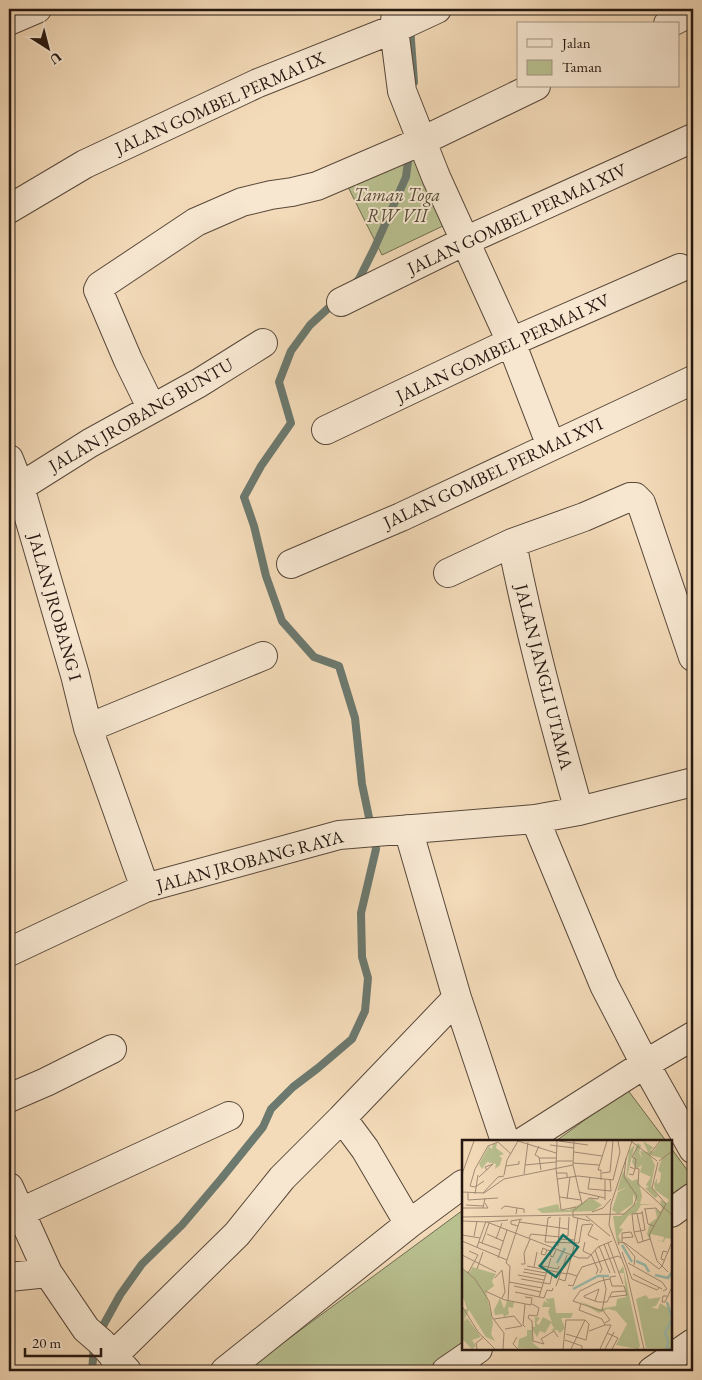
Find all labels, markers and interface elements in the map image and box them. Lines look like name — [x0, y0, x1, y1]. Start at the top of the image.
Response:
north arrow — [22, 22, 72, 72]
legend — [517, 22, 680, 88]
text: Jalan — [560, 33, 591, 52]
street label: JALAN GOMBEL PERMAI IX — [109, 46, 329, 160]
text: U — [46, 48, 65, 69]
text: Taman — [562, 57, 602, 76]
street label: JALAN GOMBEL PERMAI XIV — [402, 157, 631, 280]
park label: Taman Toga RW VII — [354, 183, 440, 227]
street label: JALAN GOMBEL PERMAI XV — [390, 287, 614, 408]
street label: JALAN JROBANG BUNTU — [43, 352, 238, 478]
street label: JALAN GOMBEL PERMAI XVI — [378, 412, 606, 534]
street label: JALAN JROBANG I — [23, 529, 88, 683]
street label: JALAN JANGLI UTAMA — [510, 580, 579, 773]
street label: JALAN JROBANG RAYA — [152, 824, 346, 897]
inset map — [462, 1140, 672, 1350]
scale bar — [25, 1325, 101, 1357]
text: 20 m — [32, 1333, 61, 1352]

